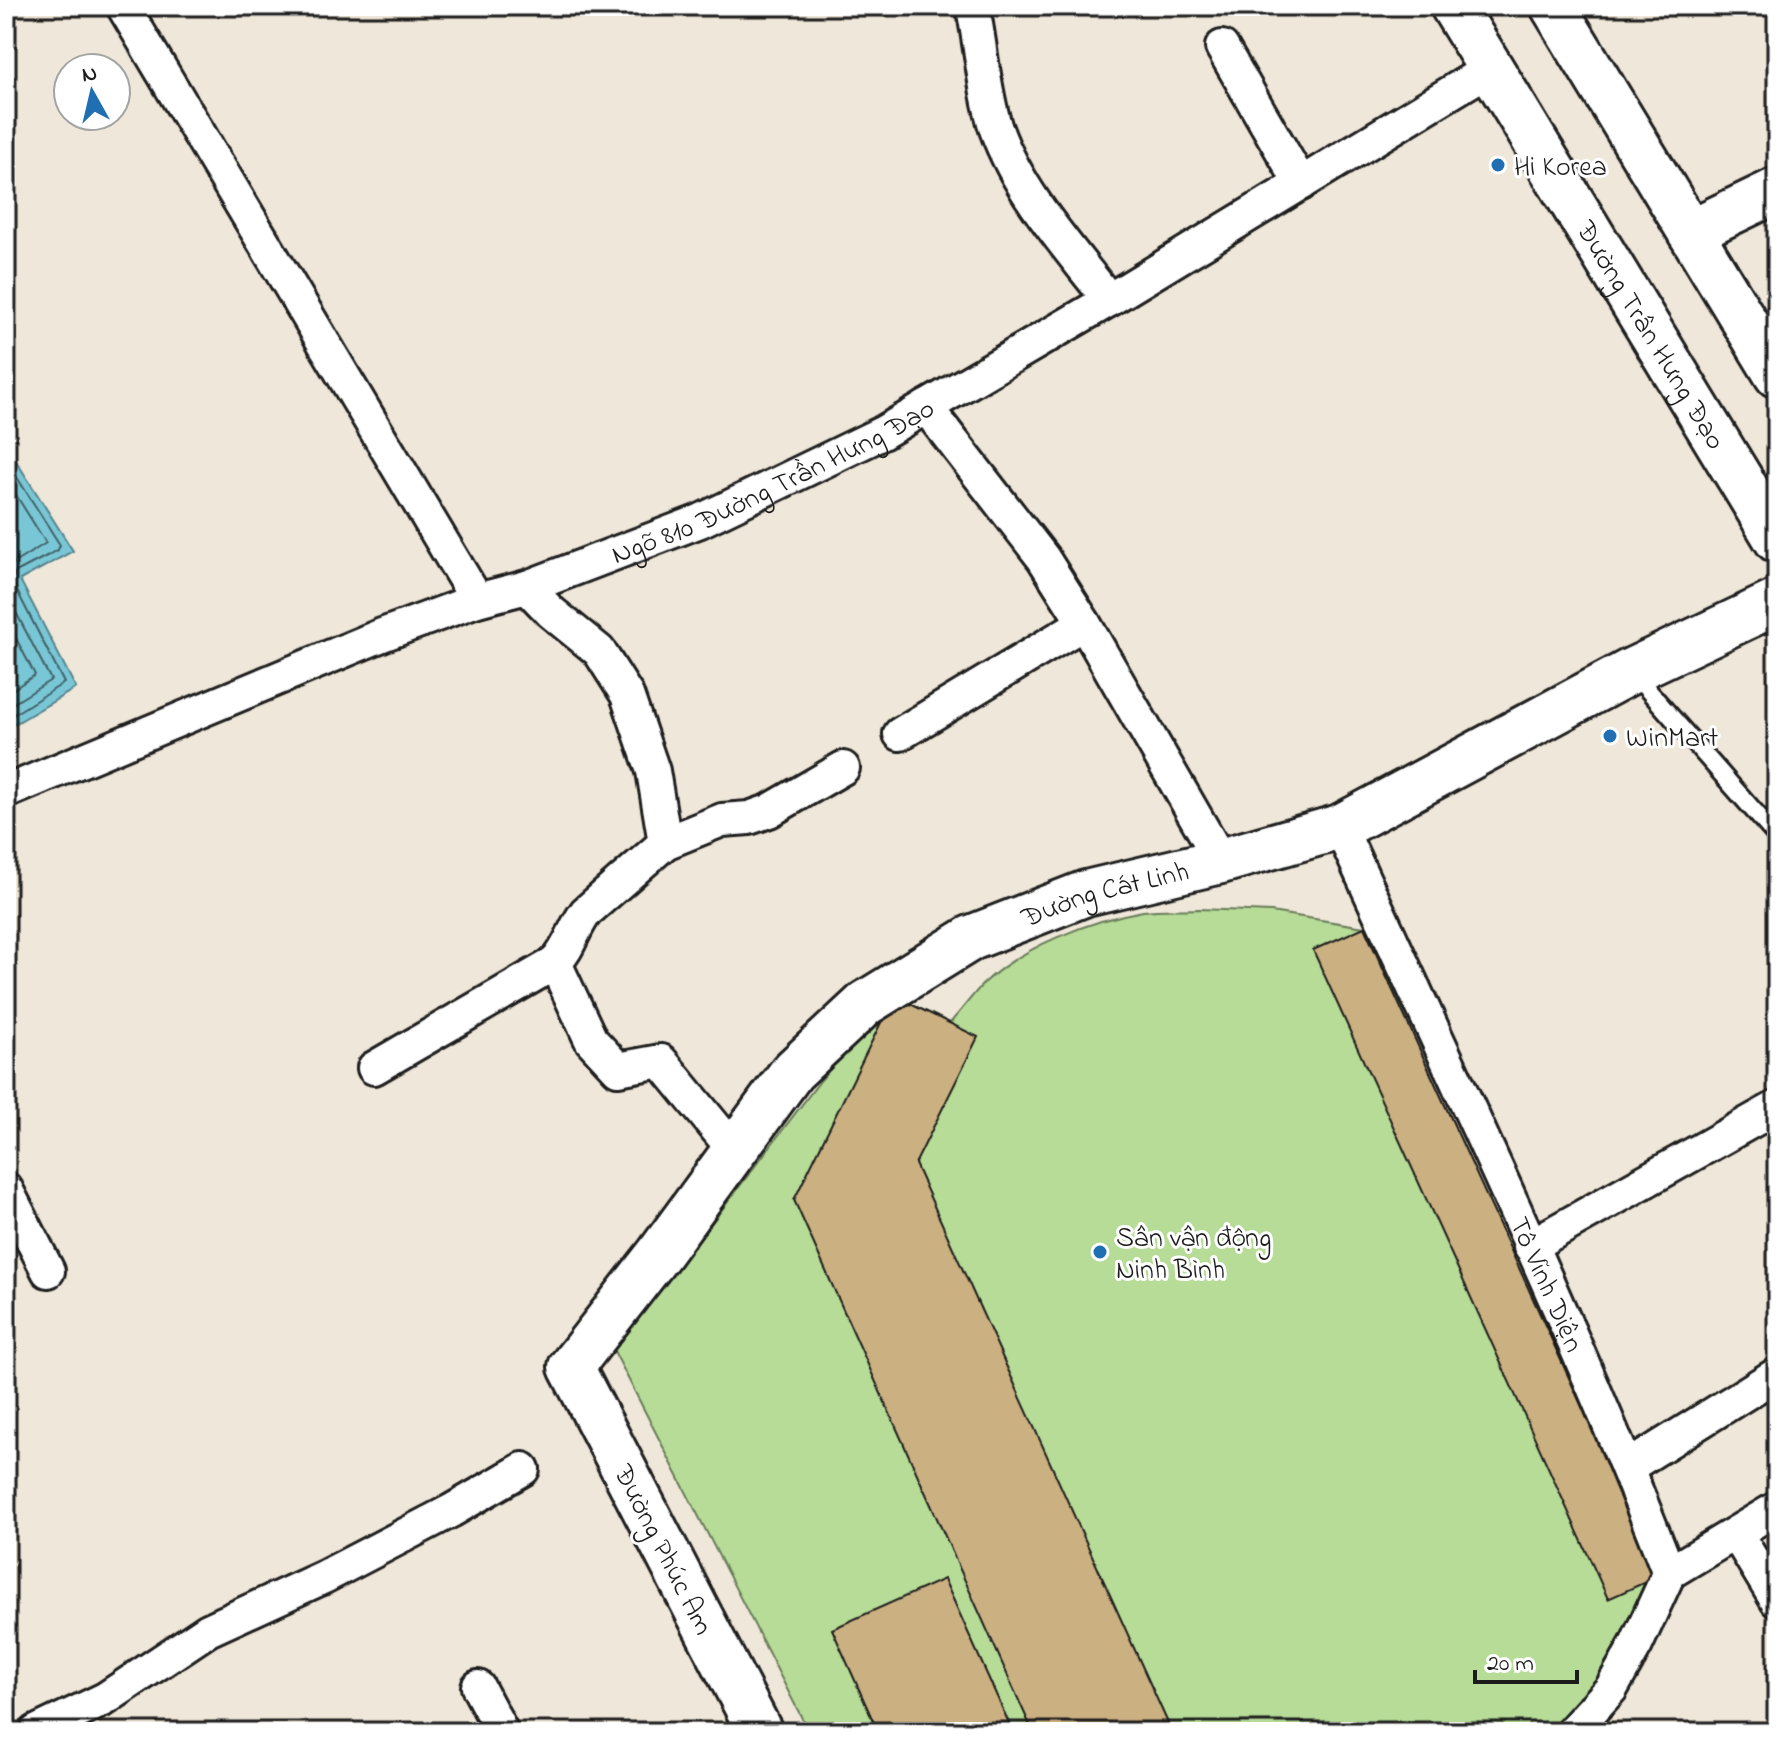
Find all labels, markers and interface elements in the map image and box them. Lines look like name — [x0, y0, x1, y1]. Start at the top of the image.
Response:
north arrow — [52, 52, 132, 132]
text: N — [80, 58, 99, 92]
place label: Hi Korea — [1514, 148, 1607, 189]
marker: Hi Korea — [1489, 156, 1507, 174]
street label: Đường Trân Hưng Đạo — [1563, 213, 1734, 458]
street label: Ngõ 810 Đường Trần Hưng Đạo — [606, 390, 943, 577]
place label: WinMart — [1626, 719, 1718, 760]
marker: WinMart — [1601, 727, 1619, 745]
street label: Đường Cát Linh — [1015, 852, 1193, 941]
street label: Tô Vĩnh Diện — [1497, 1211, 1593, 1359]
place label: Sân vận động Ninh Bình — [1116, 1219, 1271, 1292]
marker: Sân vận động Ninh Bình — [1091, 1243, 1109, 1261]
street label: Đường Phúc Am — [601, 1457, 723, 1643]
scale bar — [1475, 1634, 1577, 1684]
text: 20 m — [1487, 1647, 1534, 1682]

